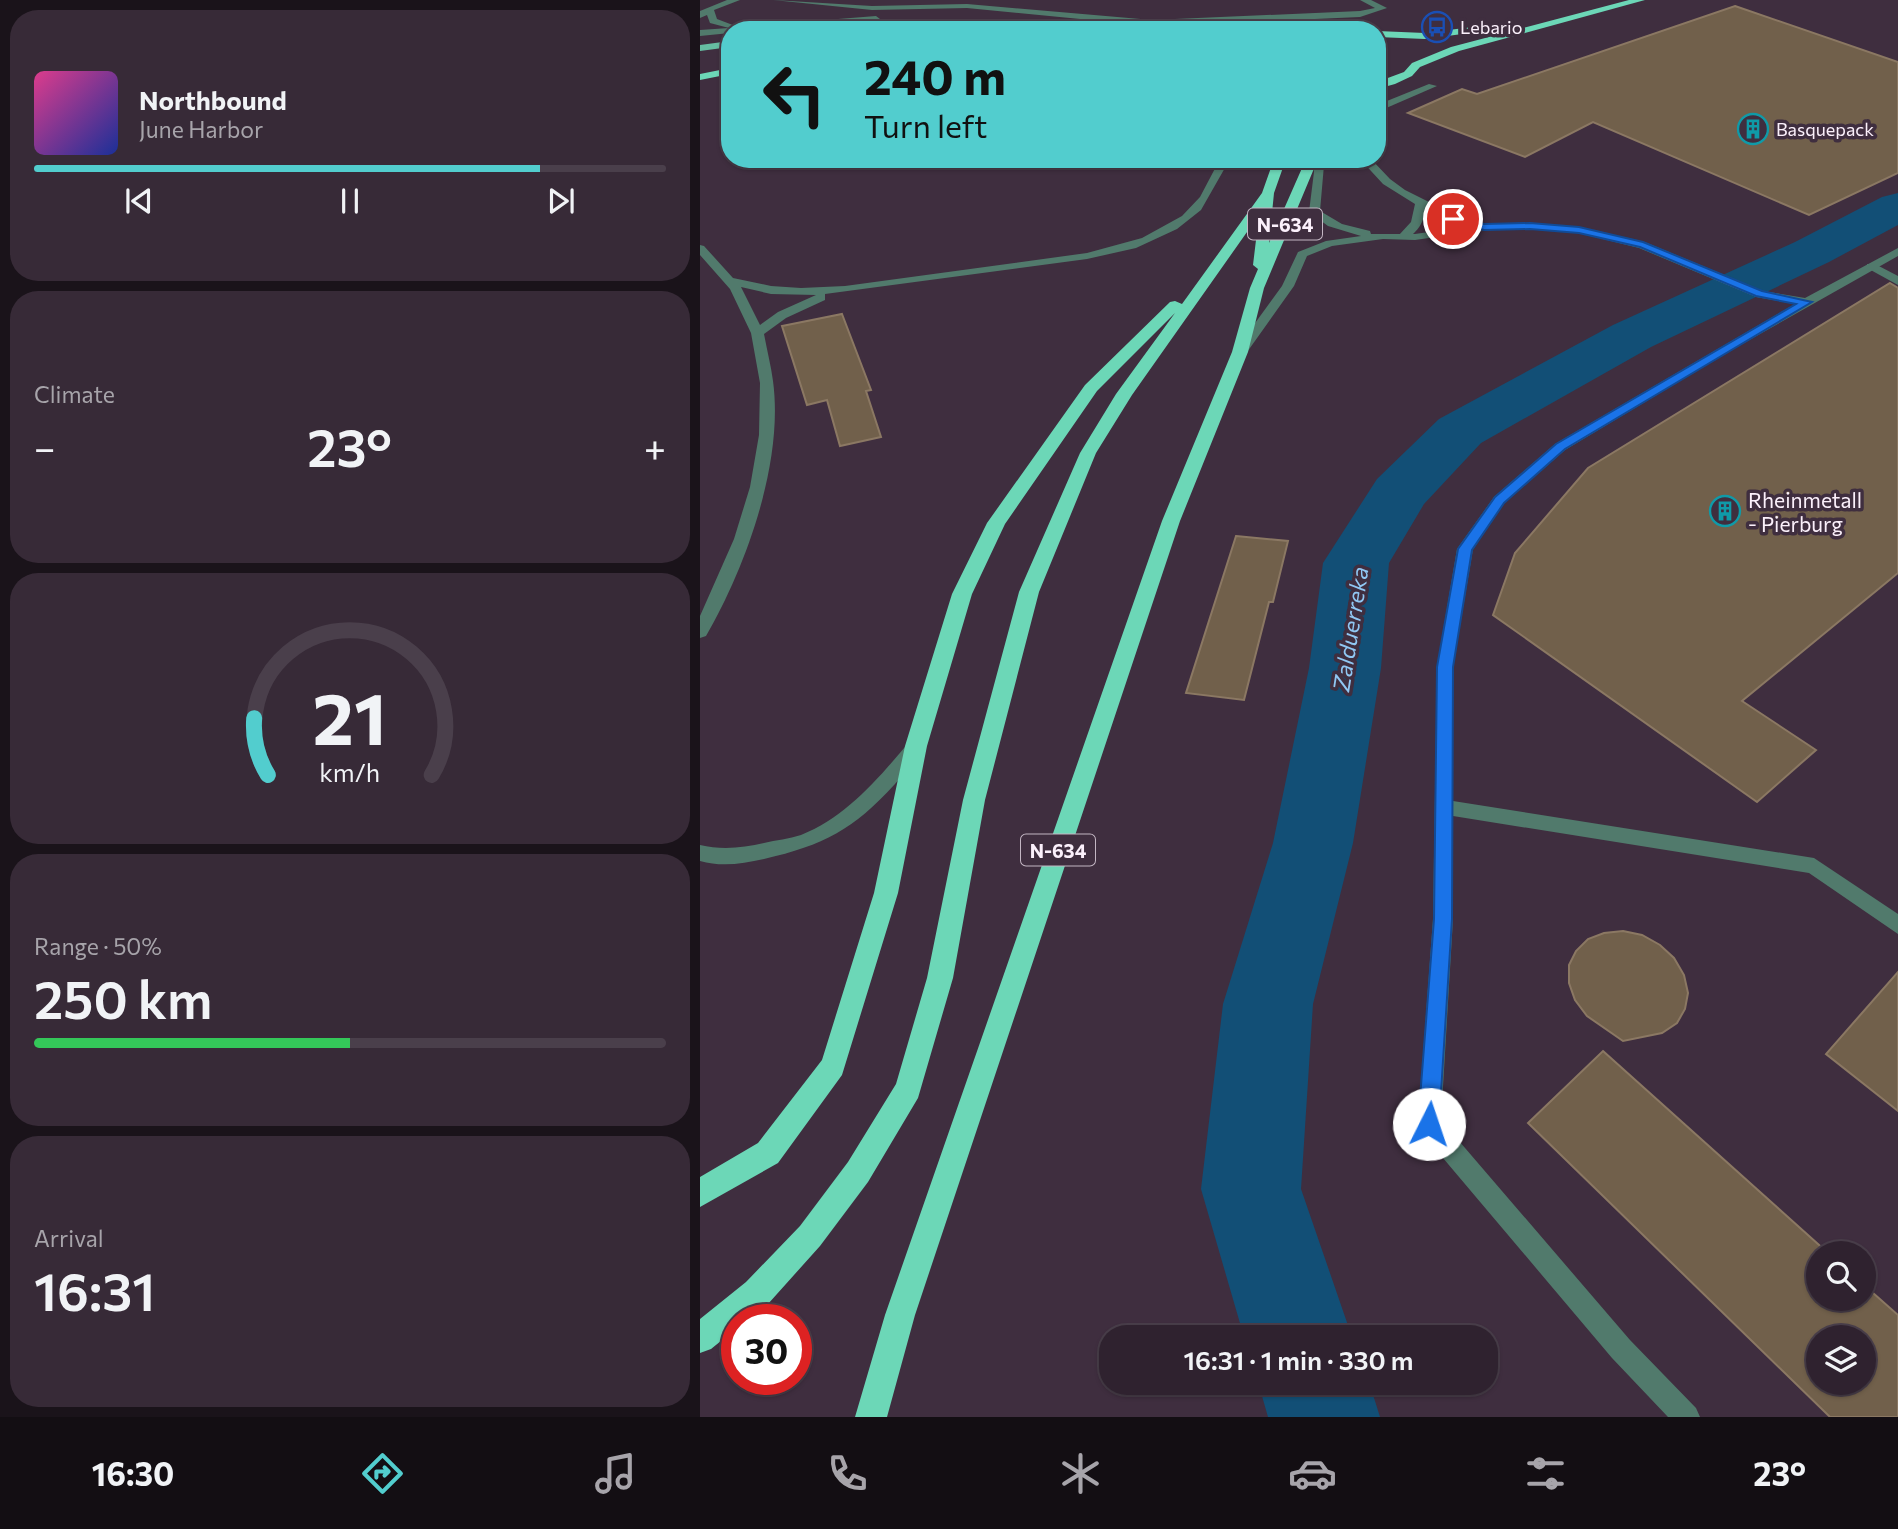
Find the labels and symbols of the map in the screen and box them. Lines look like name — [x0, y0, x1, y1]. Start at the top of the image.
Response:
bus stop icon: Lebario — [1420, 10, 1454, 44]
place label: Lebario — [1460, 16, 1522, 38]
building icon: Basquepack — [1736, 112, 1770, 146]
place label: Basquepack — [1776, 118, 1874, 140]
pin — [1423, 189, 1483, 249]
road number: N-634 — [1248, 208, 1322, 240]
place label: Rheinmetall - Pierburg — [1748, 487, 1862, 536]
building icon: Rheinmetall - Pierburg — [1708, 494, 1742, 528]
water label: Zalduerreka — [1326, 565, 1374, 694]
road number: N-634 — [1021, 834, 1095, 866]
position arrow — [1392, 1087, 1466, 1161]
speed limit sign: 30 — [721, 1304, 812, 1395]

